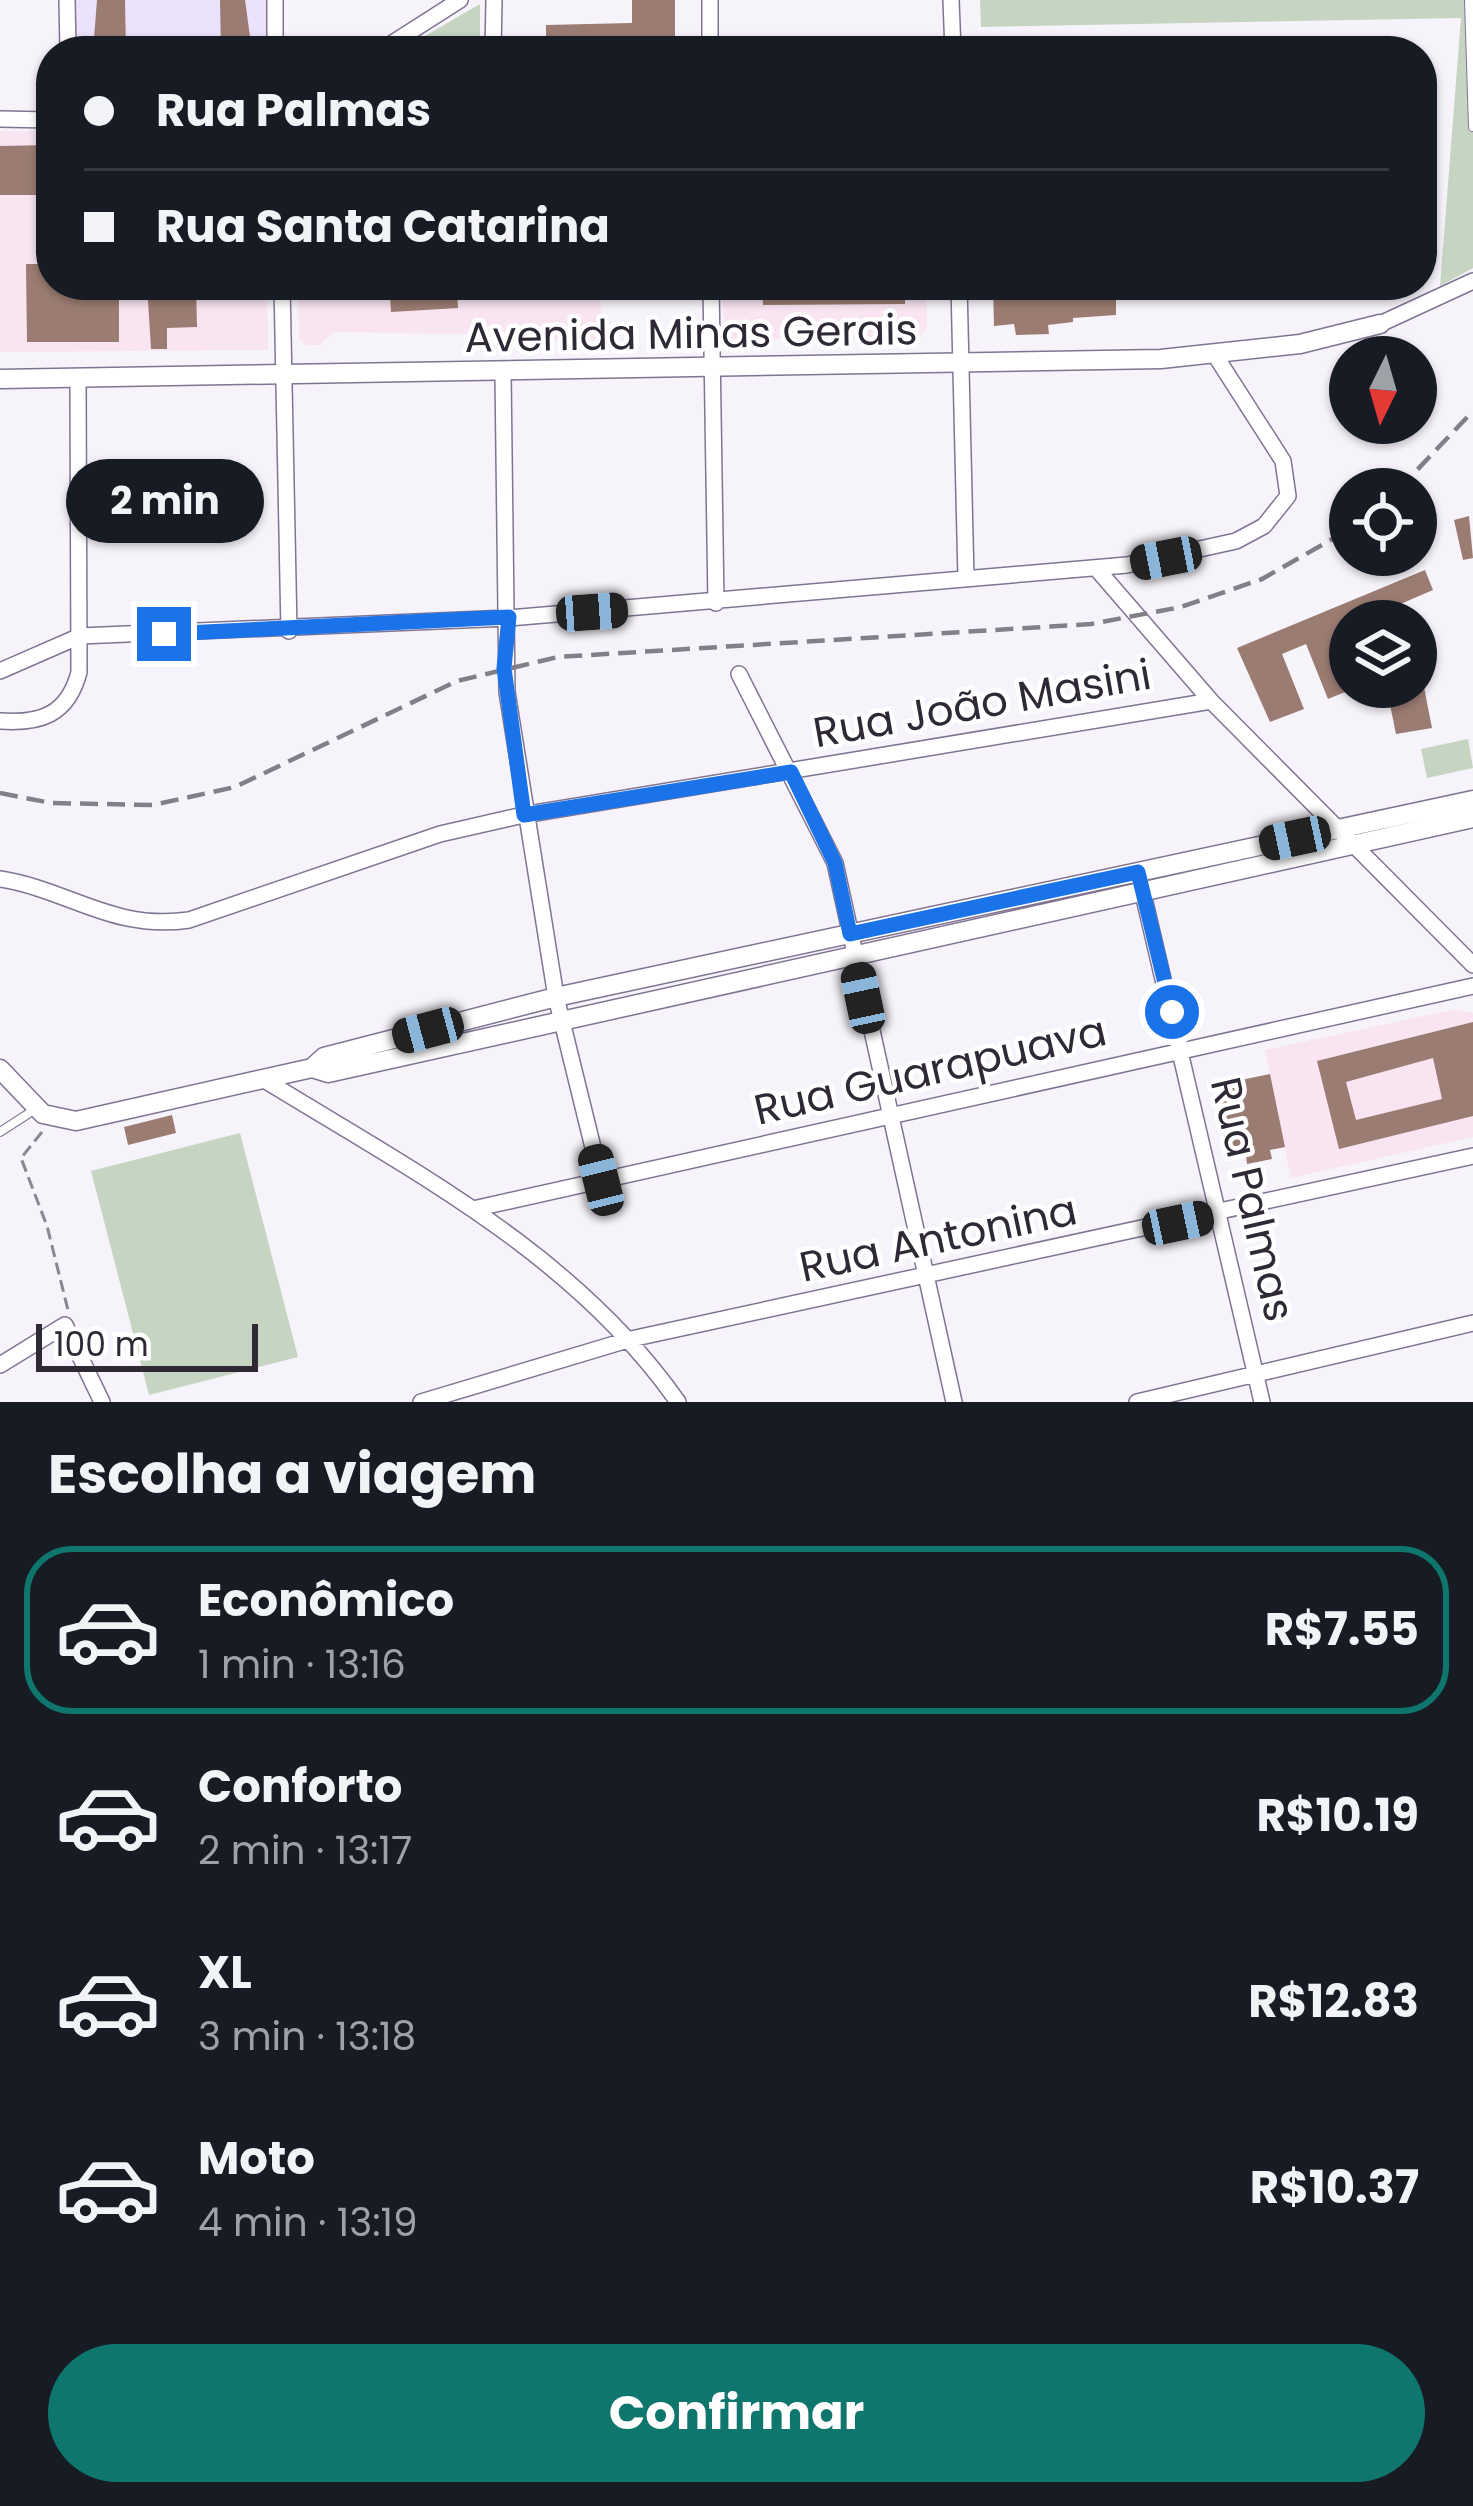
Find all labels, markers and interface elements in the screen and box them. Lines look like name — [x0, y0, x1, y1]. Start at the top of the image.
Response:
text: Rua Palmas — [156, 79, 431, 142]
text: Rua Santa Catarina — [156, 195, 610, 258]
street label: Avenida Minas Gerais — [464, 300, 918, 367]
north arrow — [1329, 336, 1437, 444]
map controls — [1329, 336, 1437, 708]
callout: 2 min — [65, 460, 263, 544]
button: locate — [1329, 468, 1437, 576]
text: 2 min — [110, 473, 220, 528]
car — [1127, 533, 1205, 583]
car — [555, 592, 629, 632]
button: layers — [1329, 600, 1437, 708]
route end — [137, 607, 191, 661]
street label: Rua João Masini — [809, 645, 1155, 762]
car — [1256, 813, 1334, 863]
car — [838, 959, 888, 1037]
route start — [1145, 985, 1199, 1039]
street label: Rua Guarapuava — [748, 1001, 1112, 1140]
car — [389, 1003, 467, 1057]
street label: Rua Palmas — [1196, 1071, 1309, 1327]
car — [575, 1141, 627, 1219]
street label: Rua Antonina — [794, 1180, 1082, 1297]
car — [1139, 1198, 1217, 1248]
scale bar — [36, 1318, 258, 1371]
text: 100 m — [54, 1321, 149, 1368]
text: Escolha a viagem — [48, 1436, 536, 1512]
text: Econômico — [198, 1569, 454, 1632]
icon: car — [54, 1576, 162, 1684]
text: R$7.55 — [1265, 1598, 1419, 1661]
text: 1 min · 13:16 — [198, 1637, 406, 1692]
text: Conforto — [198, 1755, 402, 1818]
icon: car — [54, 1762, 162, 1870]
text: R$10.19 — [1257, 1784, 1419, 1847]
text: 2 min · 13:17 — [198, 1823, 412, 1878]
text: XL — [198, 1941, 252, 2004]
icon: car — [54, 1948, 162, 2056]
text: R$12.83 — [1248, 1970, 1419, 2033]
text: 3 min · 13:18 — [198, 2009, 416, 2064]
text: Moto — [198, 2127, 315, 2190]
icon: car — [54, 2134, 162, 2242]
text: R$10.37 — [1250, 2156, 1419, 2219]
text: 4 min · 13:19 — [198, 2195, 418, 2250]
button: Confirmar — [48, 2344, 1425, 2482]

